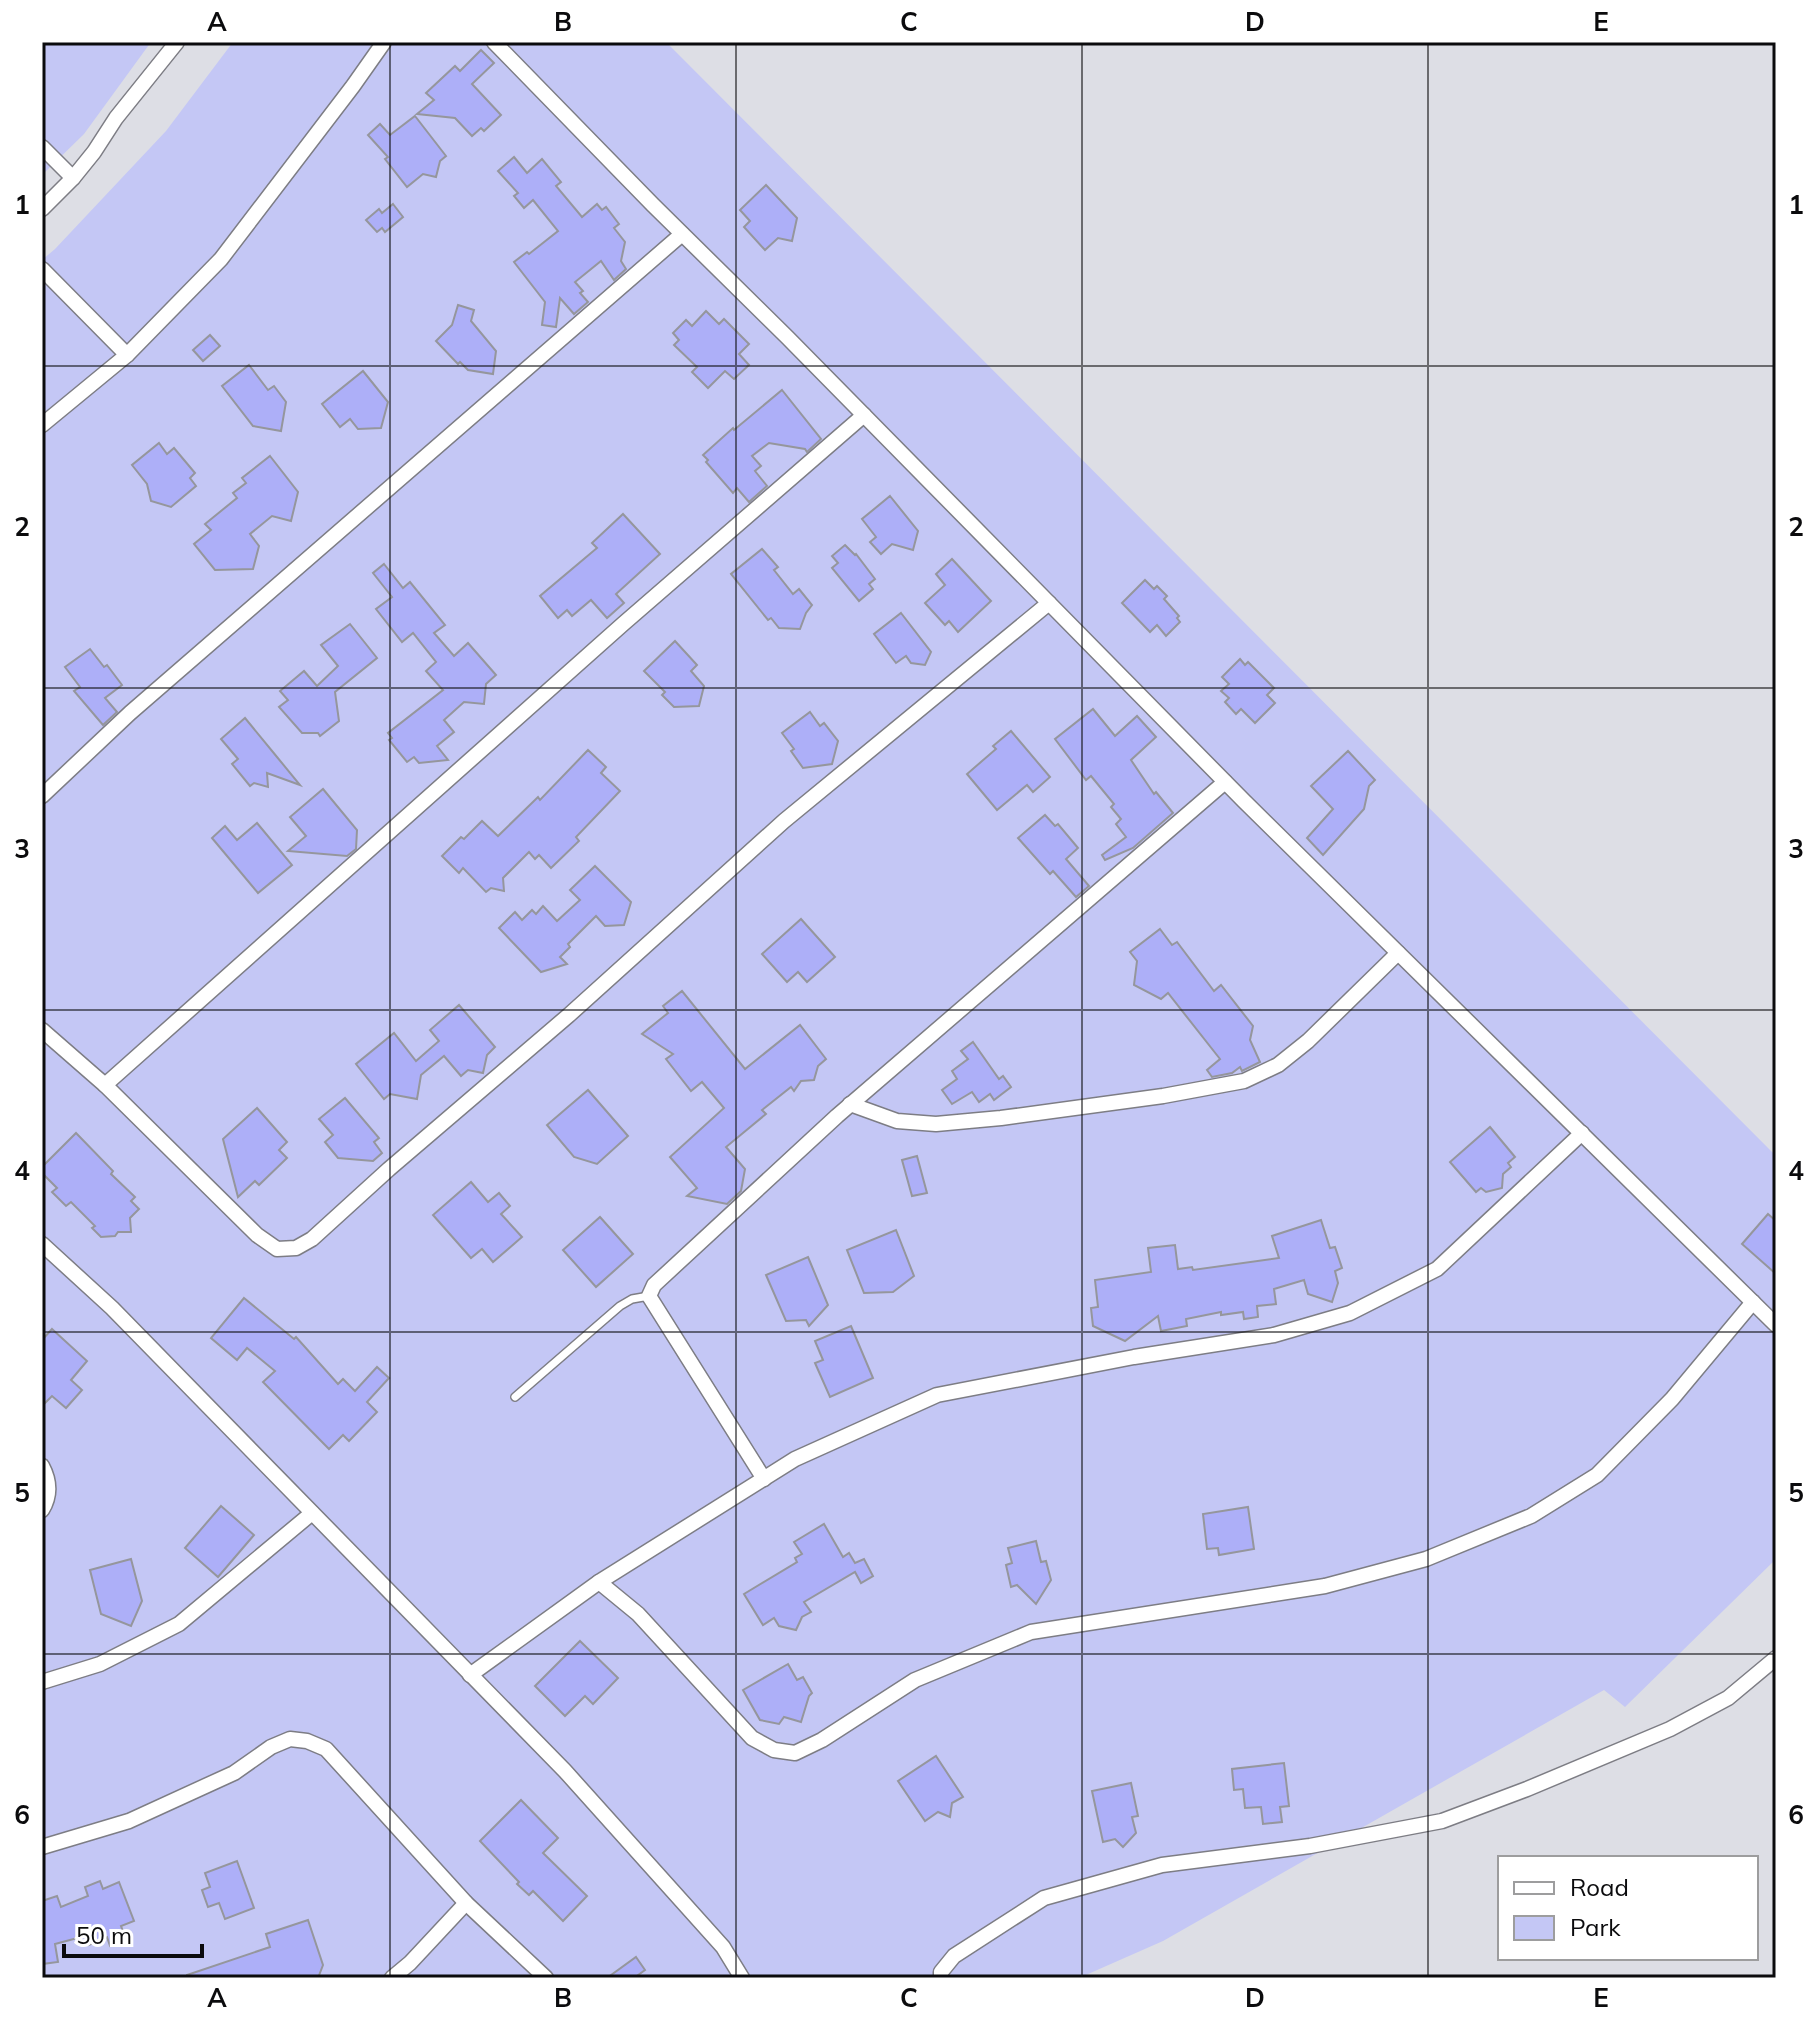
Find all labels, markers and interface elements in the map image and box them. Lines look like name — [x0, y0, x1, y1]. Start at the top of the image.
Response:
text: A — [207, 5, 227, 38]
text: B — [554, 5, 572, 38]
text: C — [900, 5, 918, 38]
text: D — [1245, 5, 1265, 38]
text: E — [1593, 5, 1609, 38]
text: 1 — [14, 188, 30, 221]
text: 1 — [1788, 188, 1804, 221]
text: 2 — [14, 510, 30, 543]
text: 2 — [1788, 510, 1804, 543]
text: 3 — [14, 832, 30, 865]
text: 3 — [1788, 832, 1804, 865]
text: 4 — [14, 1154, 30, 1187]
text: 4 — [1788, 1154, 1804, 1187]
text: 5 — [14, 1476, 30, 1509]
text: 5 — [1788, 1476, 1804, 1509]
text: 6 — [14, 1798, 30, 1831]
text: 6 — [1788, 1798, 1804, 1831]
legend — [1498, 1856, 1758, 1960]
text: Road — [1570, 1872, 1629, 1902]
scale bar — [64, 1908, 202, 1958]
text: Park — [1570, 1912, 1621, 1942]
text: 50 m — [76, 1920, 132, 1950]
text: A — [207, 1981, 227, 2014]
text: B — [554, 1981, 572, 2014]
text: C — [900, 1981, 918, 2014]
text: D — [1245, 1981, 1265, 2014]
text: E — [1593, 1981, 1609, 2014]

